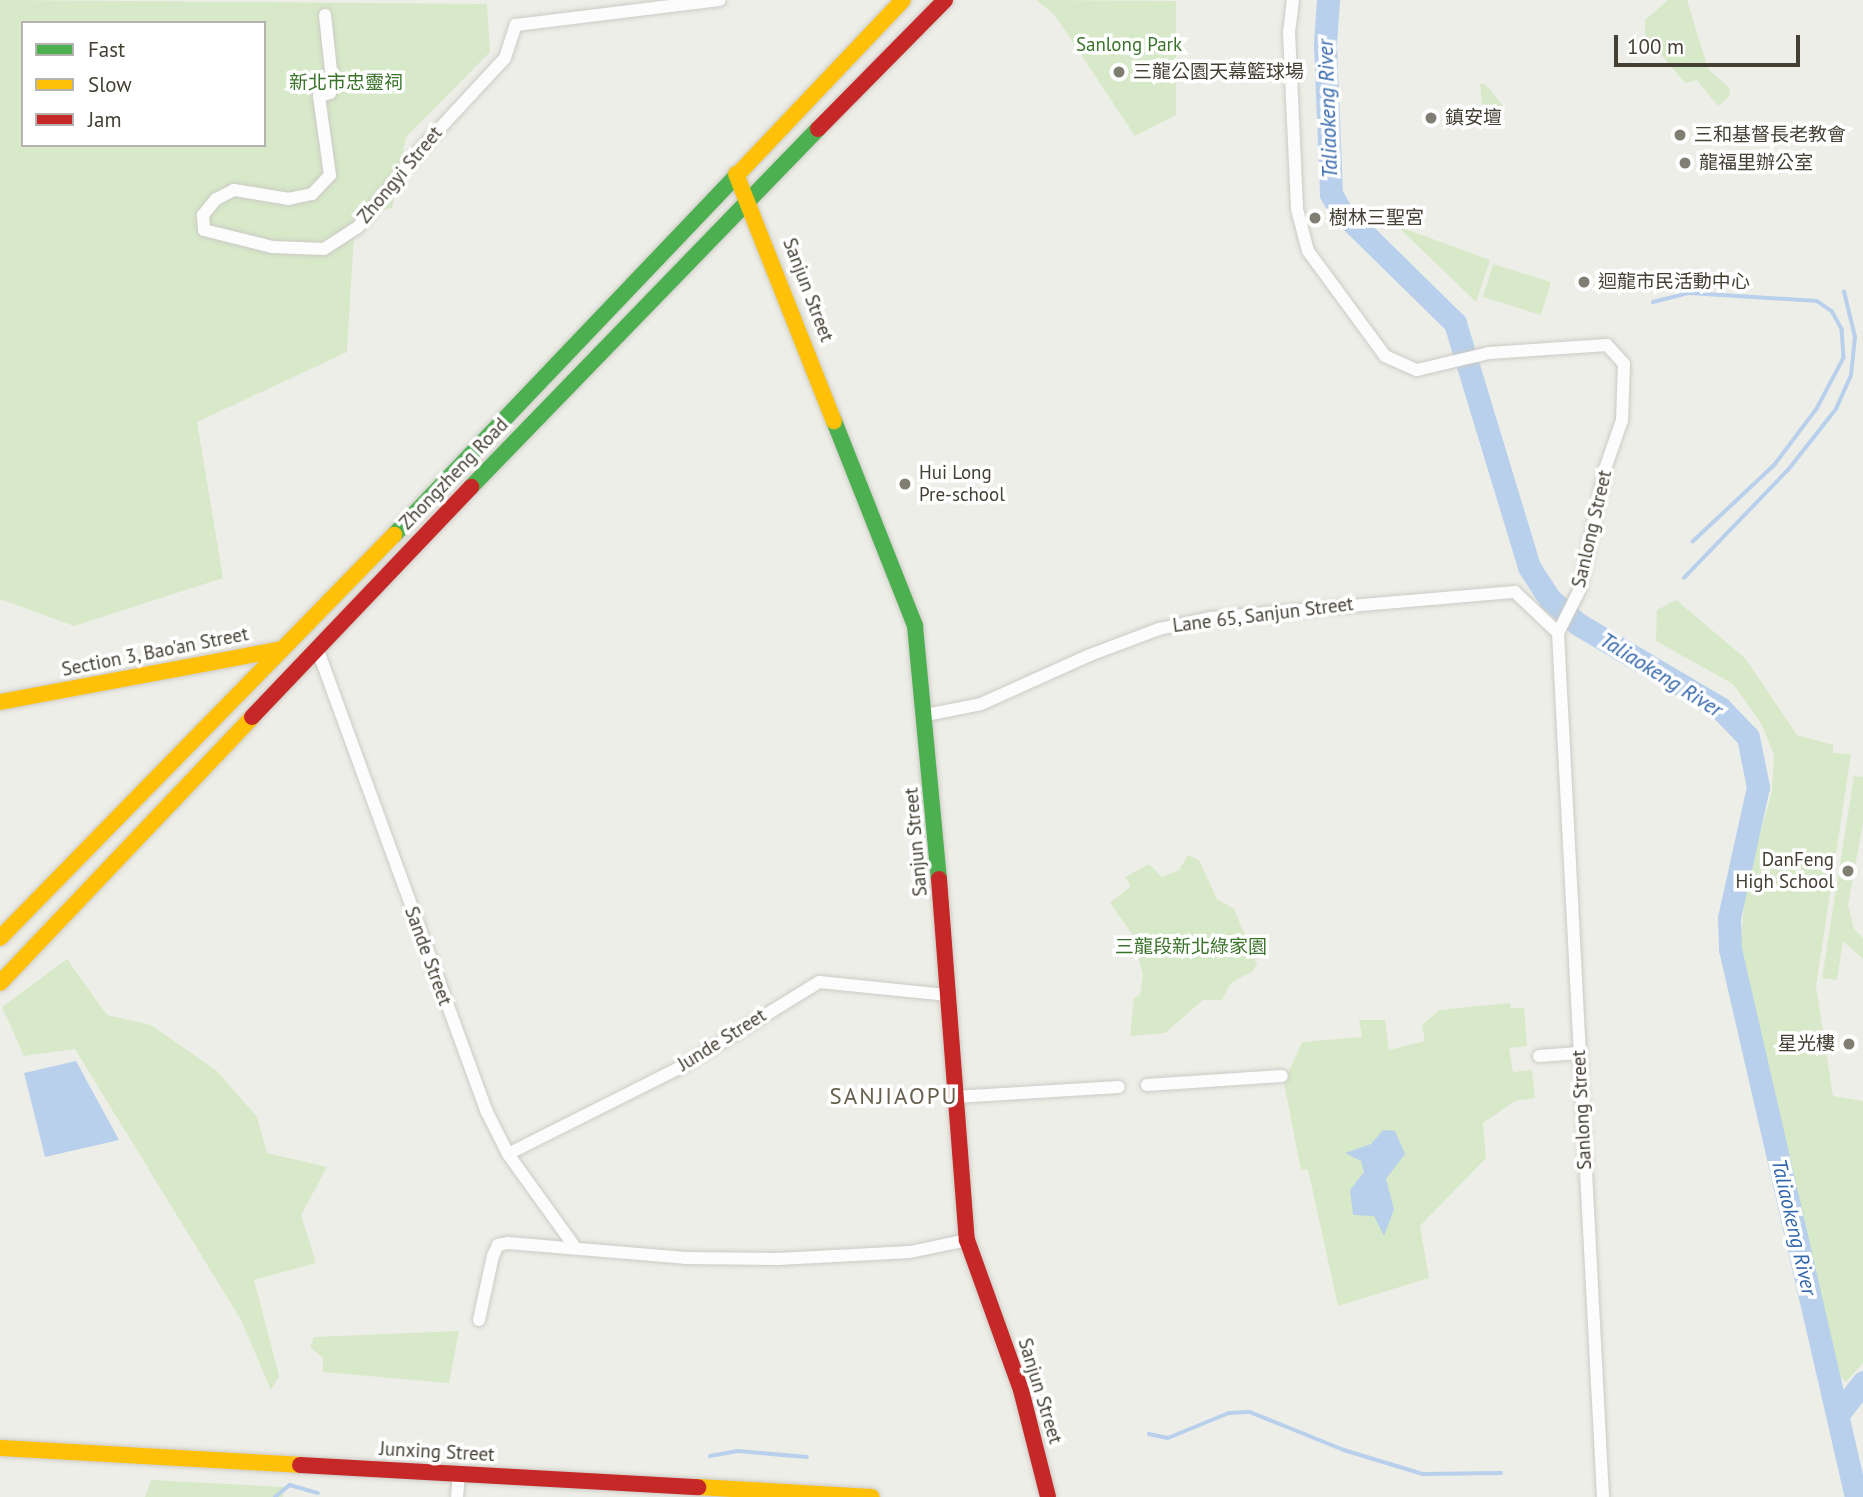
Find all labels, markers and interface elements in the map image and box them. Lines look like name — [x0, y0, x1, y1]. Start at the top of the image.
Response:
legend — [21, 21, 266, 147]
scale bar — [1618, 21, 1804, 65]
text: 100 m — [1627, 33, 1684, 60]
park label: Sanlong Park — [1076, 34, 1182, 56]
text: Fast — [88, 36, 125, 63]
water label: Taliaokeng River — [1313, 39, 1343, 179]
place label: 三龍公園天幕籃球場 — [1133, 61, 1304, 83]
marker: 三龍公園天幕籃球場 — [1111, 64, 1127, 80]
text: Slow — [88, 71, 132, 98]
park label: 新北市忠靈祠 — [289, 72, 403, 94]
text: Jam — [88, 106, 122, 133]
place label: 鎮安壇 — [1445, 107, 1502, 129]
marker: 鎮安壇 — [1423, 110, 1439, 126]
street label: Zhongyi Street — [353, 122, 447, 228]
place label: 三和基督長老教會 — [1694, 124, 1846, 146]
marker: 三和基督長老教會 — [1672, 127, 1688, 143]
place label: 龍福里辦公室 — [1699, 152, 1813, 174]
marker: 龍福里辦公室 — [1677, 155, 1693, 171]
place label: 樹林三聖宮 — [1329, 207, 1424, 229]
marker: 樹林三聖宮 — [1307, 210, 1323, 226]
street label: Sanjun Street — [778, 235, 838, 345]
place label: 迴龍市民活動中心 — [1598, 271, 1750, 293]
marker: 迴龍市民活動中心 — [1576, 274, 1592, 290]
street label: Zhongzheng Road — [395, 414, 513, 534]
place label: Hui Long Pre-school — [919, 462, 1005, 506]
street label: Sanlong Street — [1567, 468, 1617, 590]
marker: Hui Long Pre-school — [897, 476, 913, 492]
street label: Lane 65, Sanjun Street — [1171, 593, 1355, 637]
street label: Section 3, Bao'an Street — [59, 623, 251, 681]
water label: Taliaokeng River — [1595, 627, 1727, 723]
street label: Sanjun Street — [900, 787, 932, 897]
place label: DanFeng High School — [1736, 849, 1834, 893]
marker: DanFeng High School — [1840, 863, 1856, 879]
street label: Sande Street — [400, 904, 456, 1008]
park label: 三龍段新北綠家園 — [1115, 936, 1267, 958]
street label: Junde Street — [674, 1004, 770, 1076]
place label: 星光樓 — [1778, 1033, 1835, 1055]
marker: 星光樓 — [1841, 1036, 1857, 1052]
street label: Sanlong Street — [1567, 1050, 1597, 1170]
district label: SANJIAOPU — [831, 1082, 957, 1110]
water label: Taliaokeng River — [1766, 1156, 1822, 1298]
street label: Sanjun Street — [1013, 1335, 1067, 1447]
street label: Junxing Street — [379, 1438, 495, 1466]

